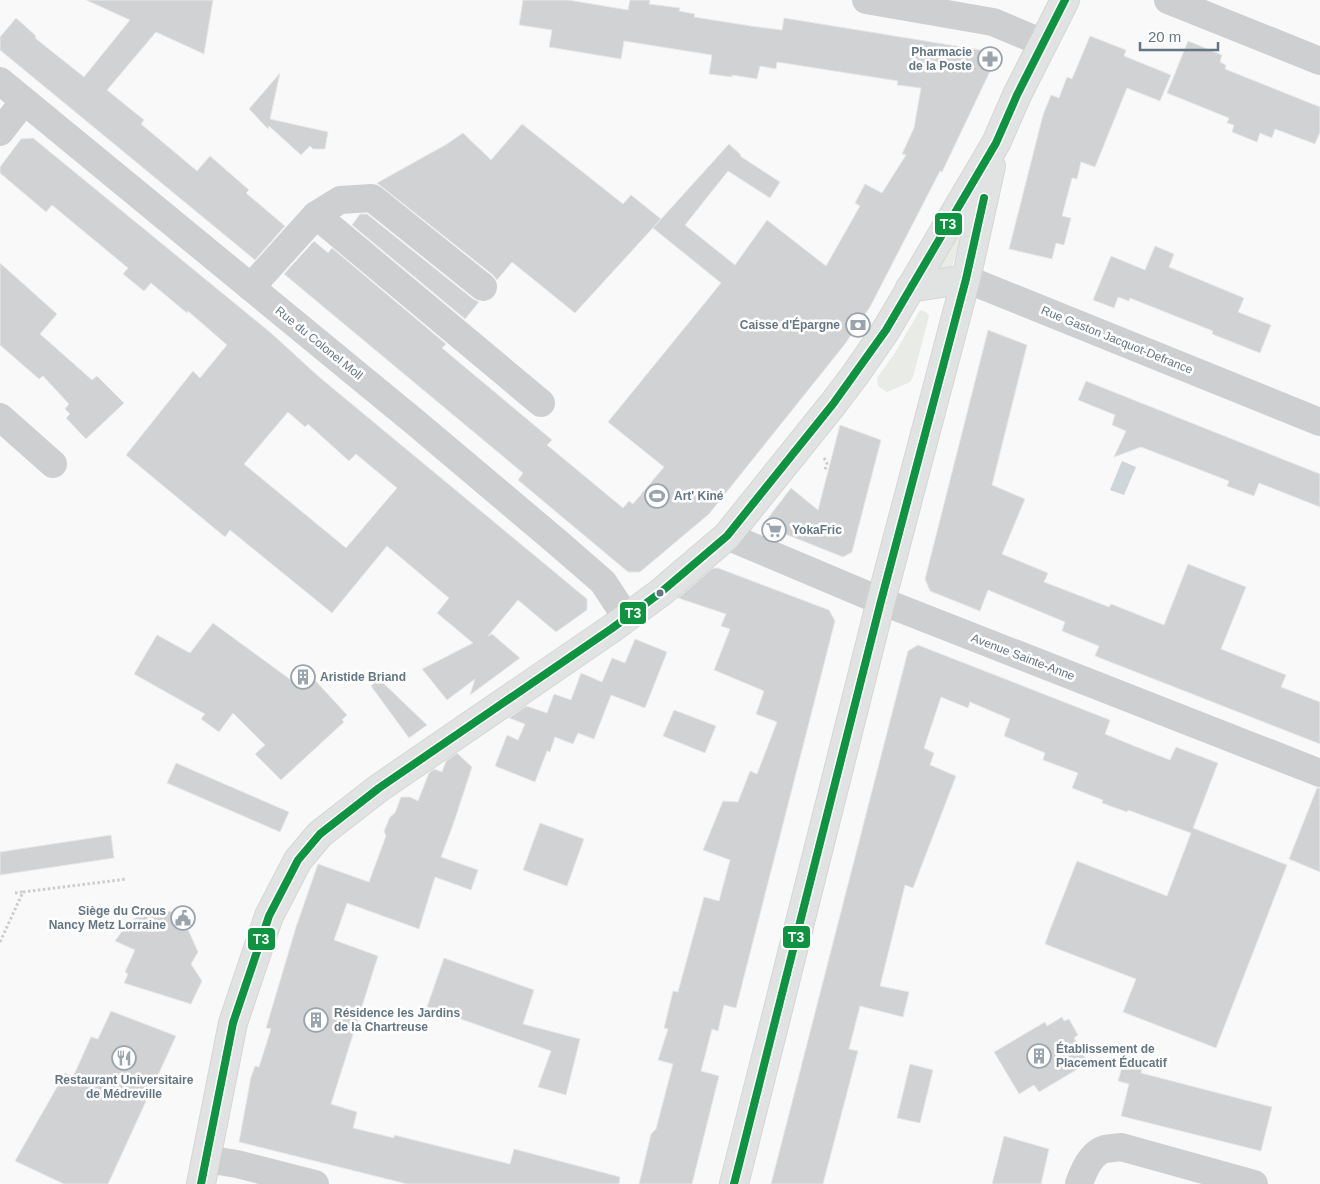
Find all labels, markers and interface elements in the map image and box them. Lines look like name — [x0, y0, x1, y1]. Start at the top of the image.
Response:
scale bar — [1140, 20, 1218, 52]
text: 20 m — [1148, 28, 1181, 45]
place label: Pharmacie de la Poste — [909, 45, 972, 73]
pharmacy icon: Pharmacie de la Poste — [977, 46, 1003, 72]
line badge: T3 — [934, 212, 963, 236]
text: T3 — [940, 216, 956, 232]
street label: Rue Gaston Jacquot-Defrance — [1039, 303, 1195, 377]
street label: Rue du Colonel Moll — [273, 304, 365, 382]
bank icon: Caisse d'Épargne — [845, 312, 871, 338]
place label: Caisse d'Épargne — [740, 317, 840, 332]
sports icon: Art' Kiné — [644, 483, 670, 509]
place label: Art' Kiné — [674, 489, 724, 503]
supermarket icon: YokaFric — [761, 517, 787, 543]
place label: YokaFric — [792, 523, 842, 537]
unlabelled marker — [655, 588, 665, 598]
line badge: T3 — [619, 601, 647, 625]
text: T3 — [625, 605, 641, 621]
street label: Avenue Sainte-Anne — [969, 631, 1077, 683]
building icon: Aristide Briand — [290, 664, 316, 690]
place label: Aristide Briand — [320, 670, 406, 684]
place label: Siège du Crous Nancy Metz Lorraine — [49, 904, 166, 932]
public building icon: Siège du Crous Nancy Metz Lorraine — [170, 905, 196, 931]
line badge: T3 — [782, 925, 811, 949]
line badge: T3 — [247, 927, 276, 951]
text: T3 — [788, 929, 804, 945]
text: T3 — [253, 931, 269, 947]
place label: Résidence les Jardins de la Chartreuse — [334, 1006, 460, 1034]
building icon: Résidence les Jardins de la Chartreuse — [303, 1007, 329, 1033]
place label: Établissement de Placement Éducatif — [1056, 1041, 1168, 1070]
building icon: Établissement de Placement Éducatif — [1026, 1043, 1052, 1069]
restaurant icon: Restaurant Universitaire de Médreville — [111, 1045, 137, 1071]
place label: Restaurant Universitaire de Médreville — [55, 1073, 194, 1101]

